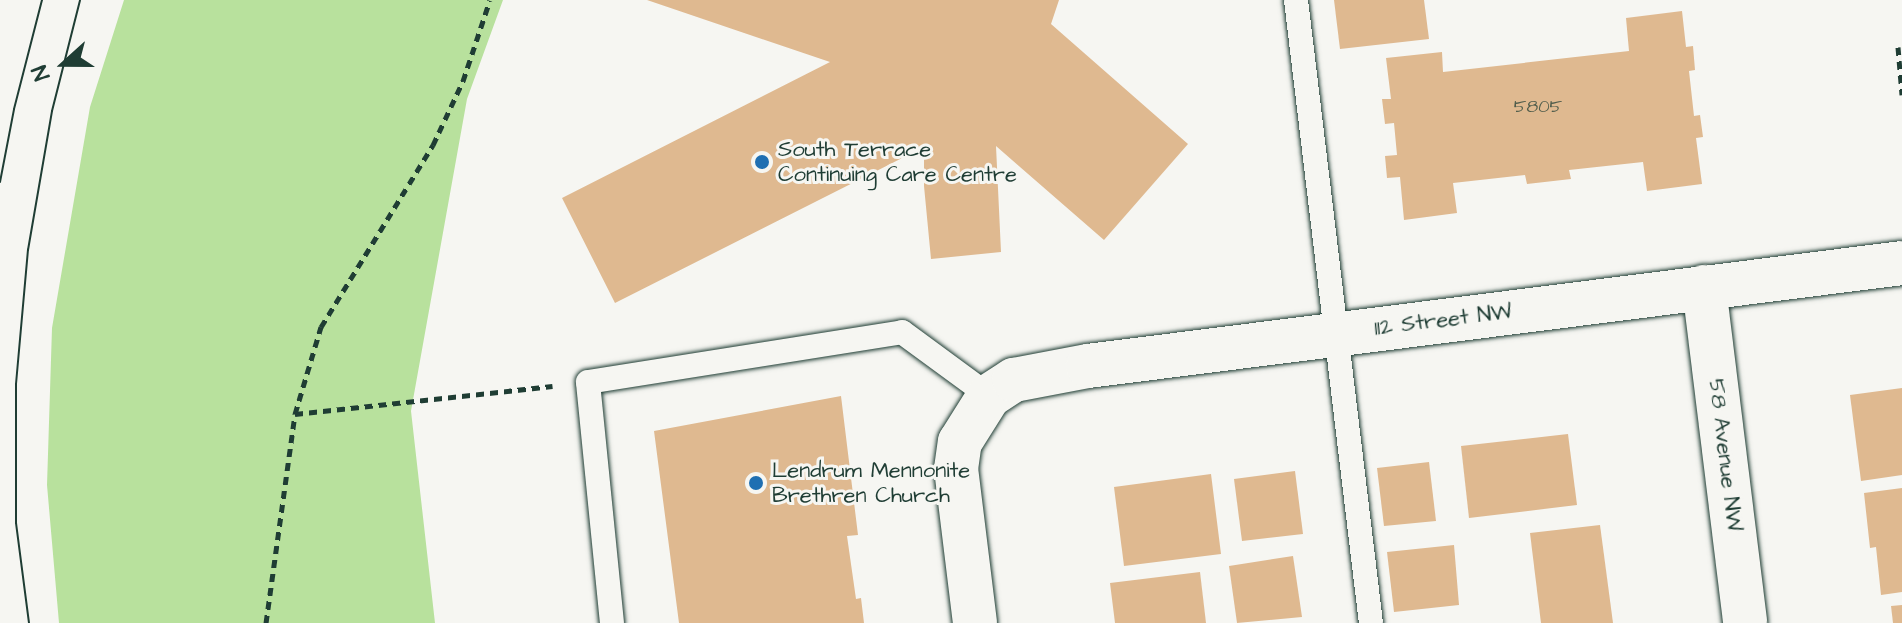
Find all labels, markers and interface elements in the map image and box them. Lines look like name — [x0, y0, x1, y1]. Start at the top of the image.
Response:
north arrow — [24, 24, 104, 104]
text: N — [24, 61, 58, 85]
house number: 5805 — [1514, 96, 1562, 118]
place label: South Terrace Continuing Care Centre — [778, 136, 1017, 188]
marker: South Terrace Continuing Care Centre — [753, 153, 771, 171]
street label: 112 Street NW — [1373, 298, 1513, 342]
street label: 58 Avenue NW — [1703, 377, 1747, 533]
place label: Lendrum Mennonite Brethren Church — [772, 457, 970, 508]
marker: Lendrum Mennonite Brethren Church — [747, 474, 765, 492]

